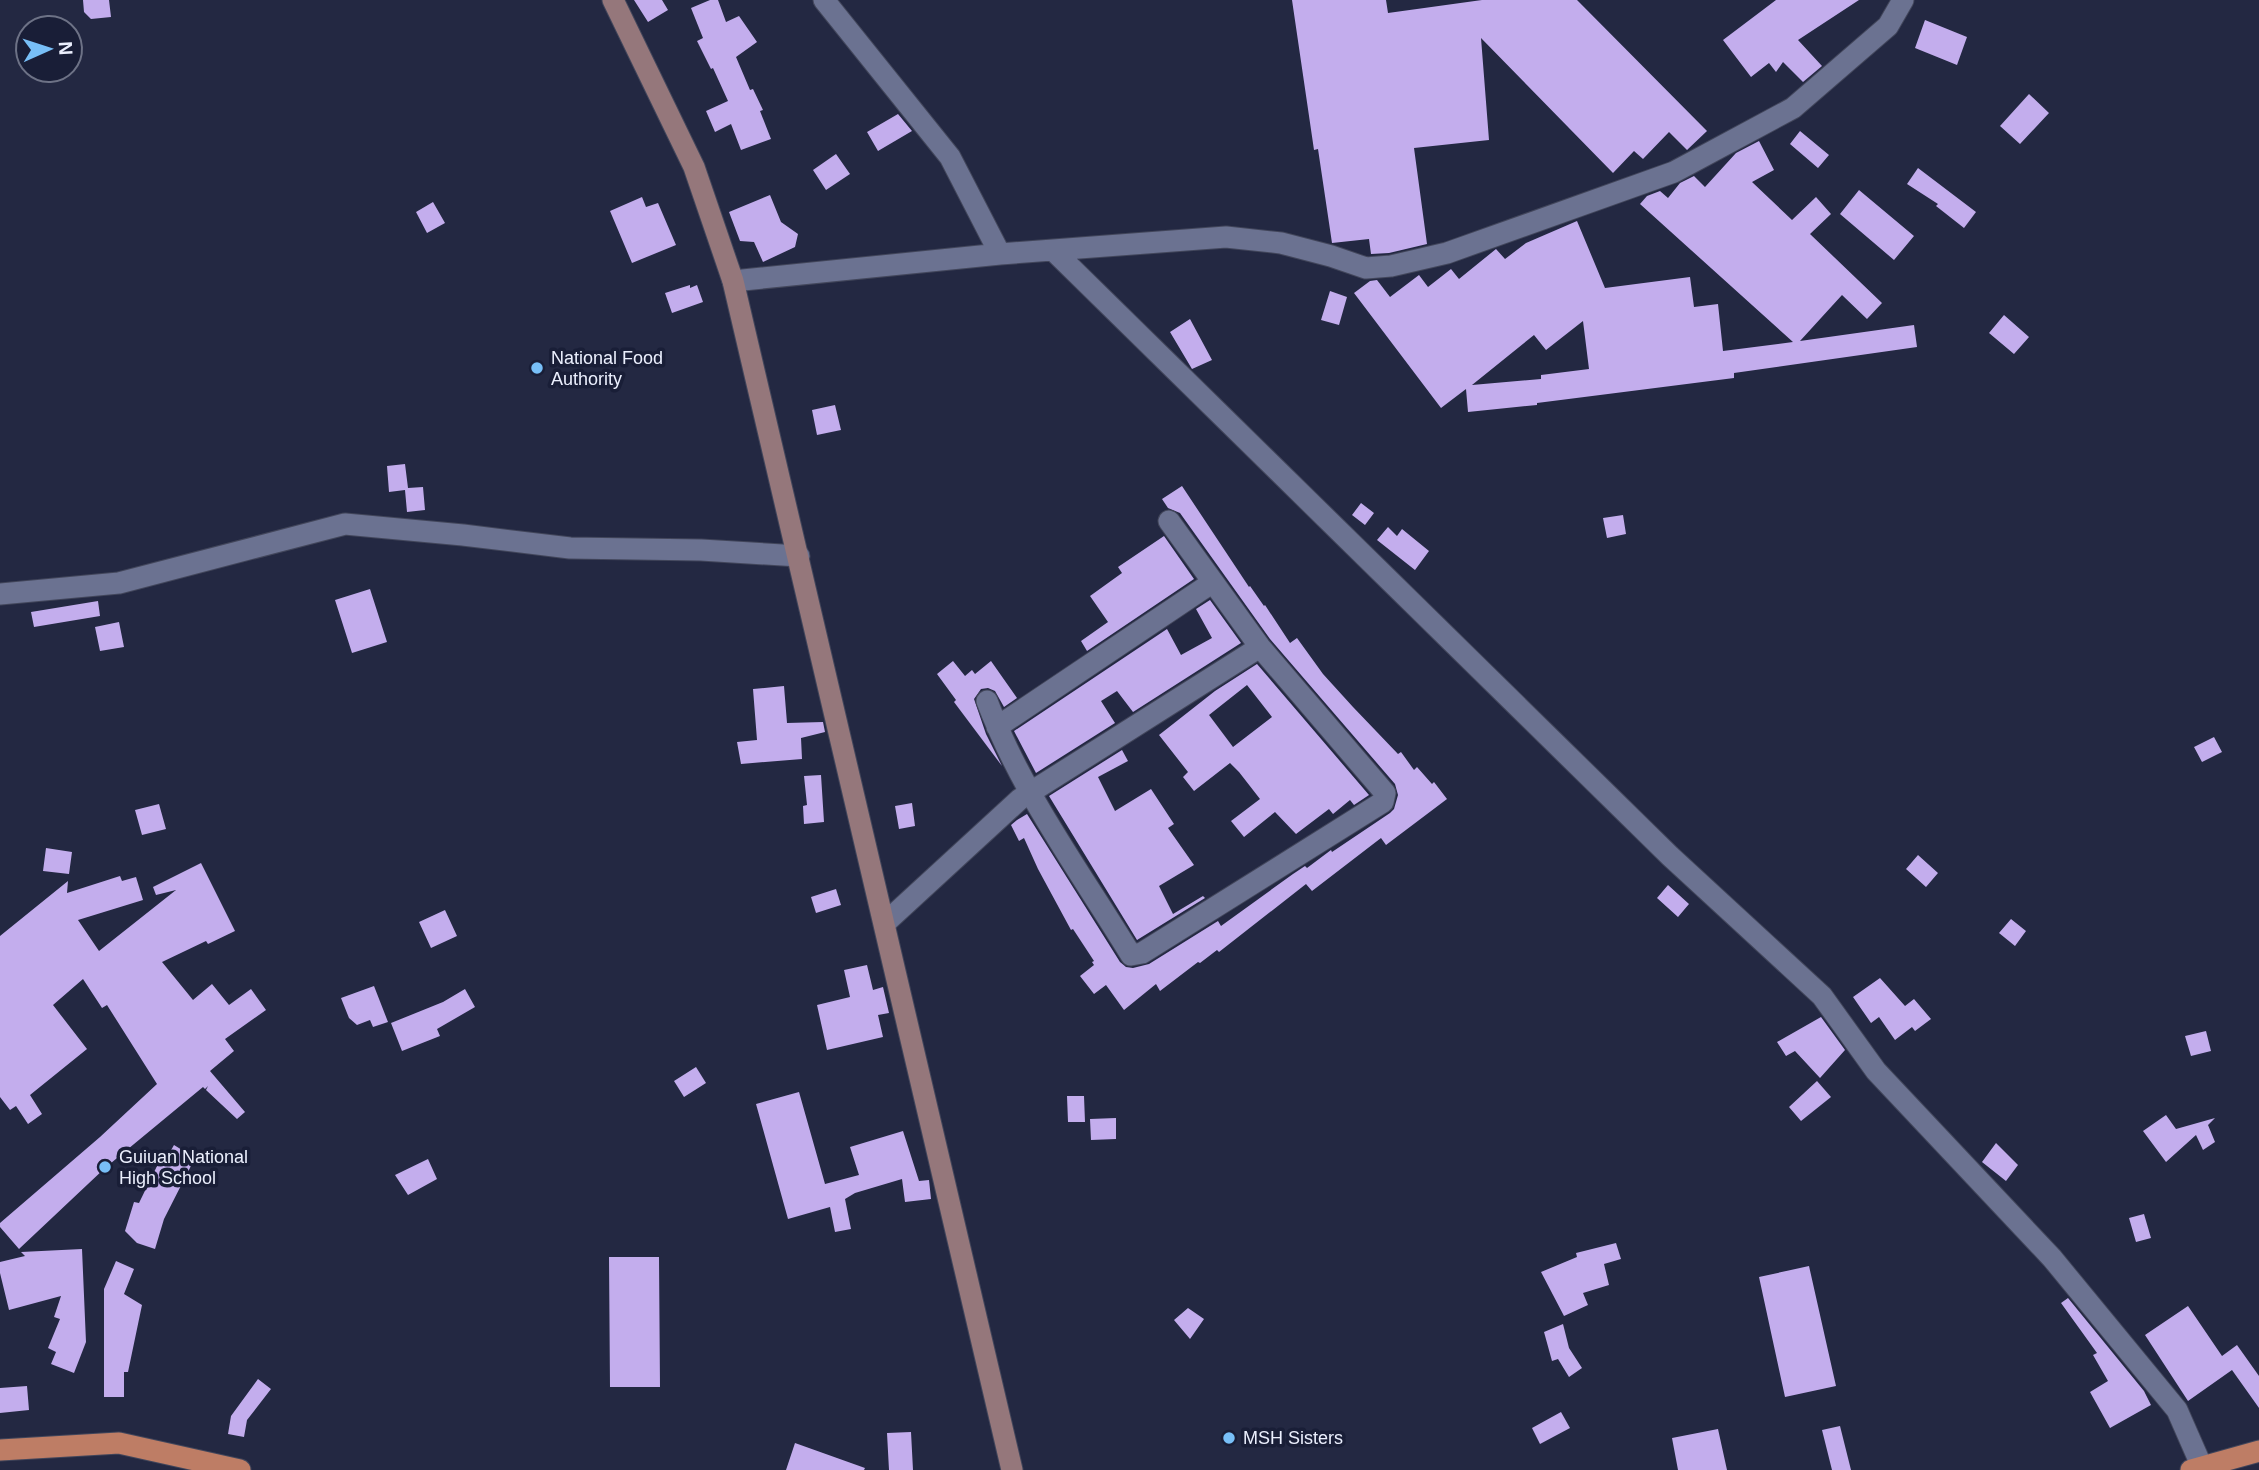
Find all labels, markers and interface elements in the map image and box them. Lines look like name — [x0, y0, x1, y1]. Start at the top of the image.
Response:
north arrow — [14, 14, 84, 84]
text: N — [55, 41, 76, 56]
place label: National Food Authority — [551, 348, 663, 389]
marker: National Food Authority — [529, 360, 545, 376]
place label: Guiuan National High School — [119, 1147, 248, 1188]
marker: Guiuan National High School — [97, 1159, 113, 1175]
place label: MSH Sisters — [1243, 1428, 1343, 1448]
marker: MSH Sisters — [1221, 1430, 1237, 1446]

